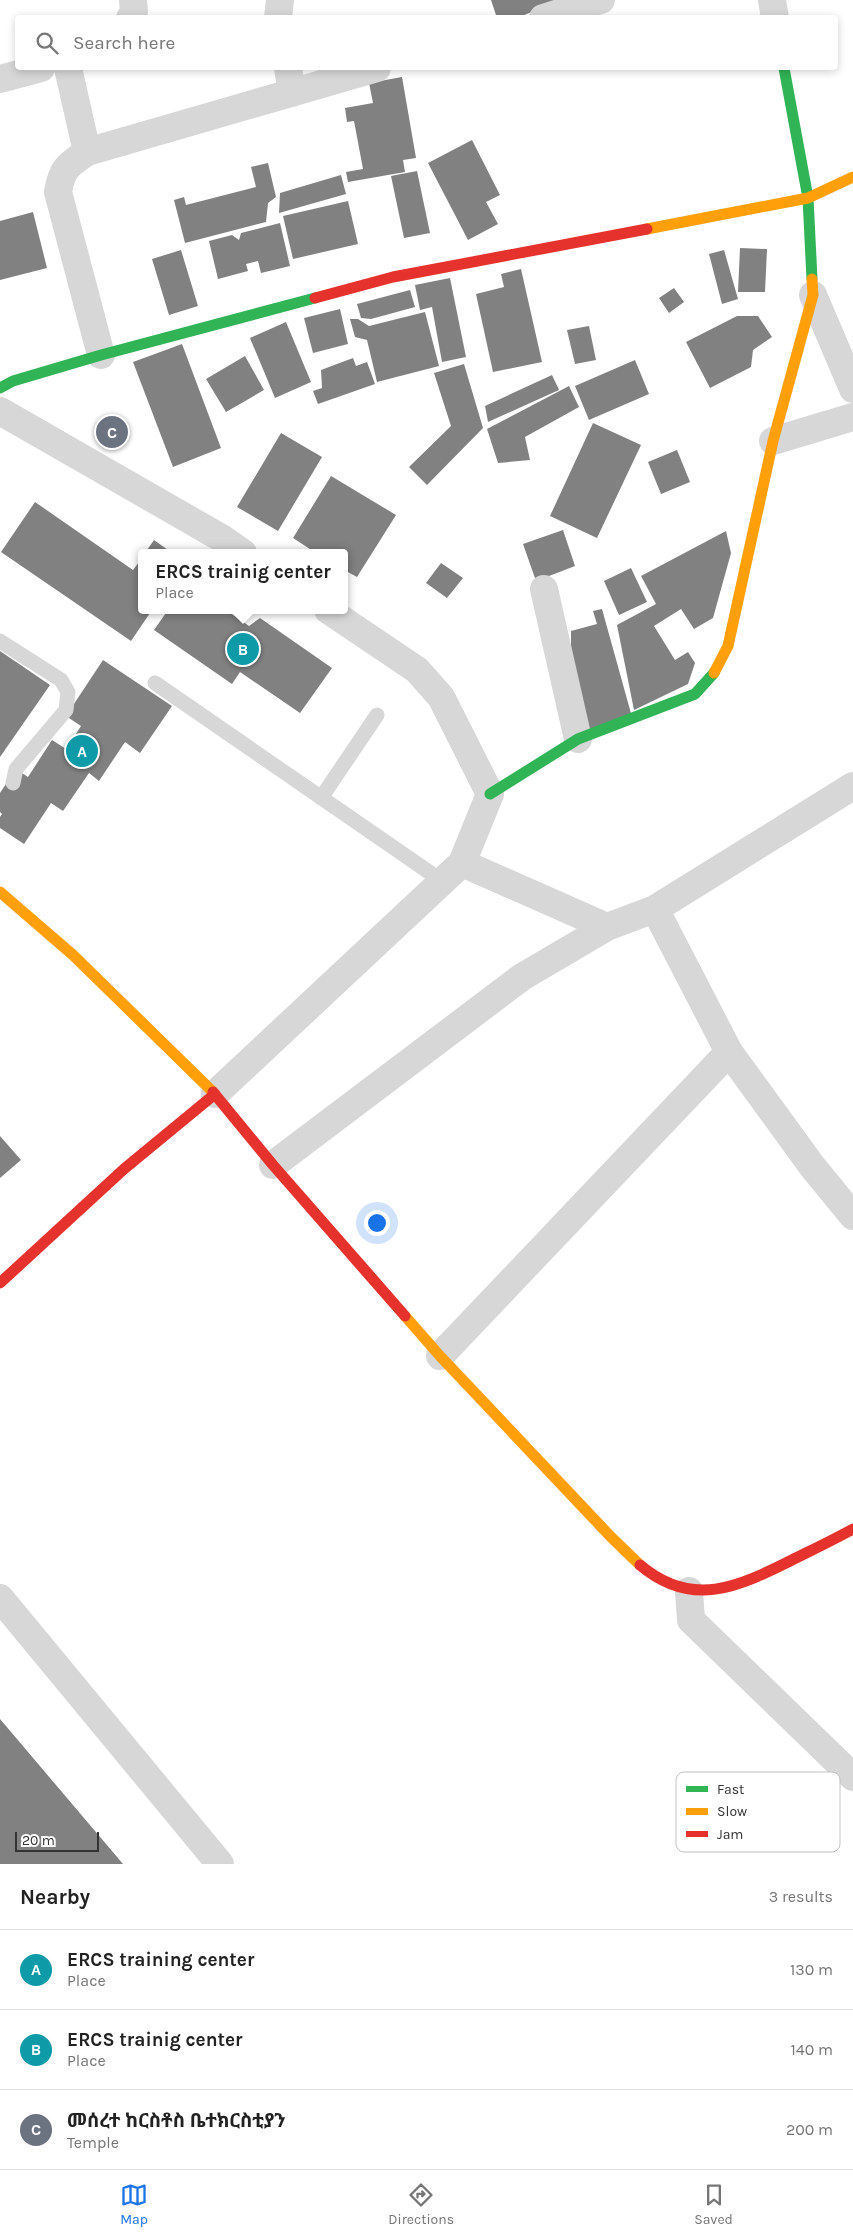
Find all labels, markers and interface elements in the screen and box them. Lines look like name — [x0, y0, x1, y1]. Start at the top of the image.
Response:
search box — [15, 15, 838, 70]
icon: search — [33, 29, 61, 57]
text: Search here — [73, 32, 175, 54]
pin: C — [96, 413, 128, 451]
popup — [138, 549, 348, 614]
text: ERCS trainig center — [155, 561, 331, 583]
text: Place — [155, 583, 194, 602]
pin: B — [227, 630, 259, 668]
pin: A — [66, 732, 98, 770]
your location — [364, 1210, 390, 1236]
legend — [676, 1772, 840, 1852]
text: Fast — [717, 1781, 744, 1798]
text: Slow — [717, 1803, 747, 1820]
text: Jam — [717, 1826, 743, 1843]
scale bar — [15, 1829, 99, 1852]
text: 20 m — [22, 1832, 55, 1849]
text: Nearby — [20, 1885, 90, 1909]
text: 3 results — [769, 1887, 833, 1906]
text: ERCS training center — [67, 1949, 254, 1971]
text: A — [31, 1960, 41, 1979]
text: 130 m — [790, 1960, 833, 1979]
text: Place — [67, 1971, 106, 1990]
text: ERCS trainig center — [67, 2029, 243, 2051]
text: B — [31, 2040, 41, 2059]
text: 140 m — [791, 2040, 833, 2059]
text: Place — [67, 2051, 106, 2070]
text: መሰረተ ከርስቶስ ቤተክርስቲያን — [67, 2110, 286, 2132]
text: C — [31, 2120, 41, 2139]
text: 200 m — [786, 2120, 833, 2139]
text: Temple — [67, 2133, 119, 2152]
tab: Map — [120, 2181, 148, 2228]
tab: Directions — [388, 2181, 454, 2228]
tab: Saved — [694, 2181, 733, 2228]

